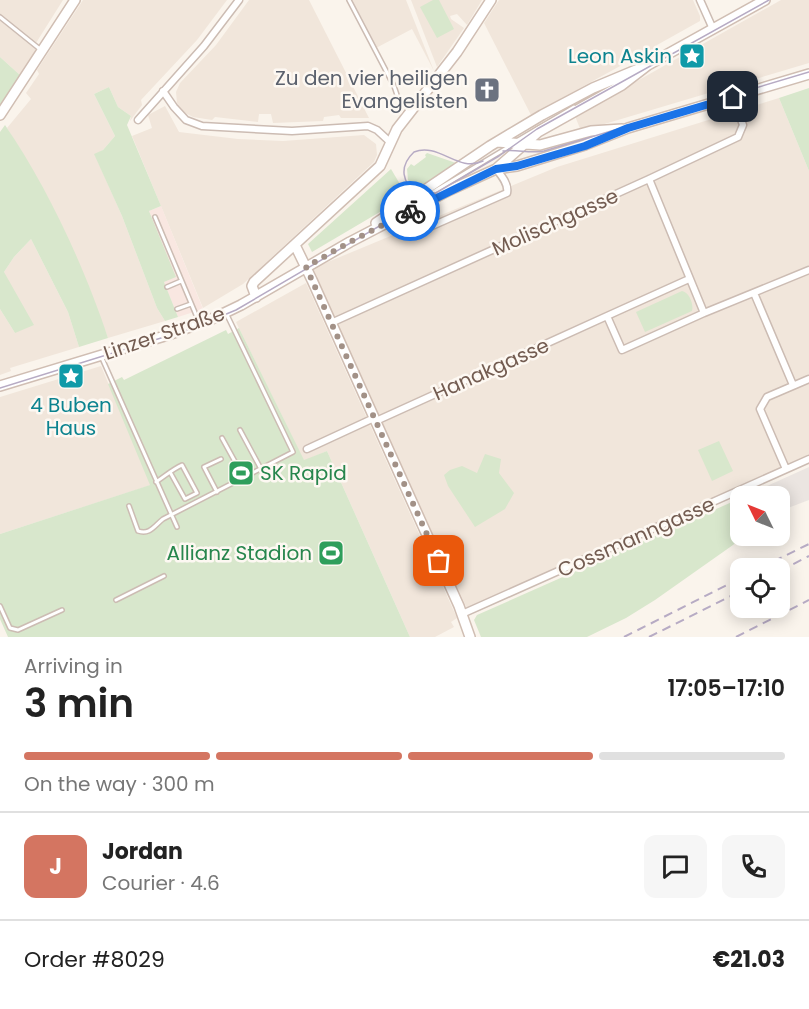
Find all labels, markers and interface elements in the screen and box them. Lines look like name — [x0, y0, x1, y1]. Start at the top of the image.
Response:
place icon: Leon Askin — [677, 41, 707, 71]
place label: Leon Askin — [568, 42, 672, 70]
place label: Zu den vier heiligen Evangelisten — [275, 64, 468, 115]
pin — [707, 71, 758, 122]
church icon: Zu den vier heiligen Evangelisten — [472, 75, 502, 105]
icon: home — [716, 80, 749, 113]
courier — [380, 181, 440, 241]
street label: Molischgasse — [487, 182, 623, 262]
icon: bike — [394, 195, 427, 228]
street label: Linzer Straße — [100, 299, 228, 367]
street label: Hanakgasse — [429, 331, 553, 407]
place icon: 4 Buben Haus — [56, 361, 86, 391]
place label: 4 Buben Haus — [30, 391, 112, 442]
sports icon: SK Rapid — [226, 458, 256, 488]
place label: SK Rapid — [260, 459, 347, 487]
north arrow — [730, 486, 790, 546]
map controls — [730, 486, 790, 618]
street label: Cossmanngasse — [553, 490, 719, 584]
pin — [413, 535, 464, 586]
sports icon: Allianz Stadion — [316, 538, 346, 568]
place label: Allianz Stadion — [166, 539, 312, 567]
icon: bag — [422, 544, 455, 577]
button: locate — [730, 558, 790, 618]
text: Arriving in — [24, 652, 123, 680]
text: 17:05–17:10 — [667, 673, 785, 704]
text: 3 min — [24, 676, 134, 731]
text: On the way · 300 m — [24, 770, 215, 798]
button: chat — [644, 835, 707, 898]
button: phone — [722, 835, 785, 898]
text: Jordan — [102, 836, 183, 867]
text: J — [49, 851, 62, 882]
text: Courier · 4.6 — [102, 869, 220, 897]
text: Order #8029 — [24, 944, 165, 975]
text: €21.03 — [713, 944, 785, 975]

